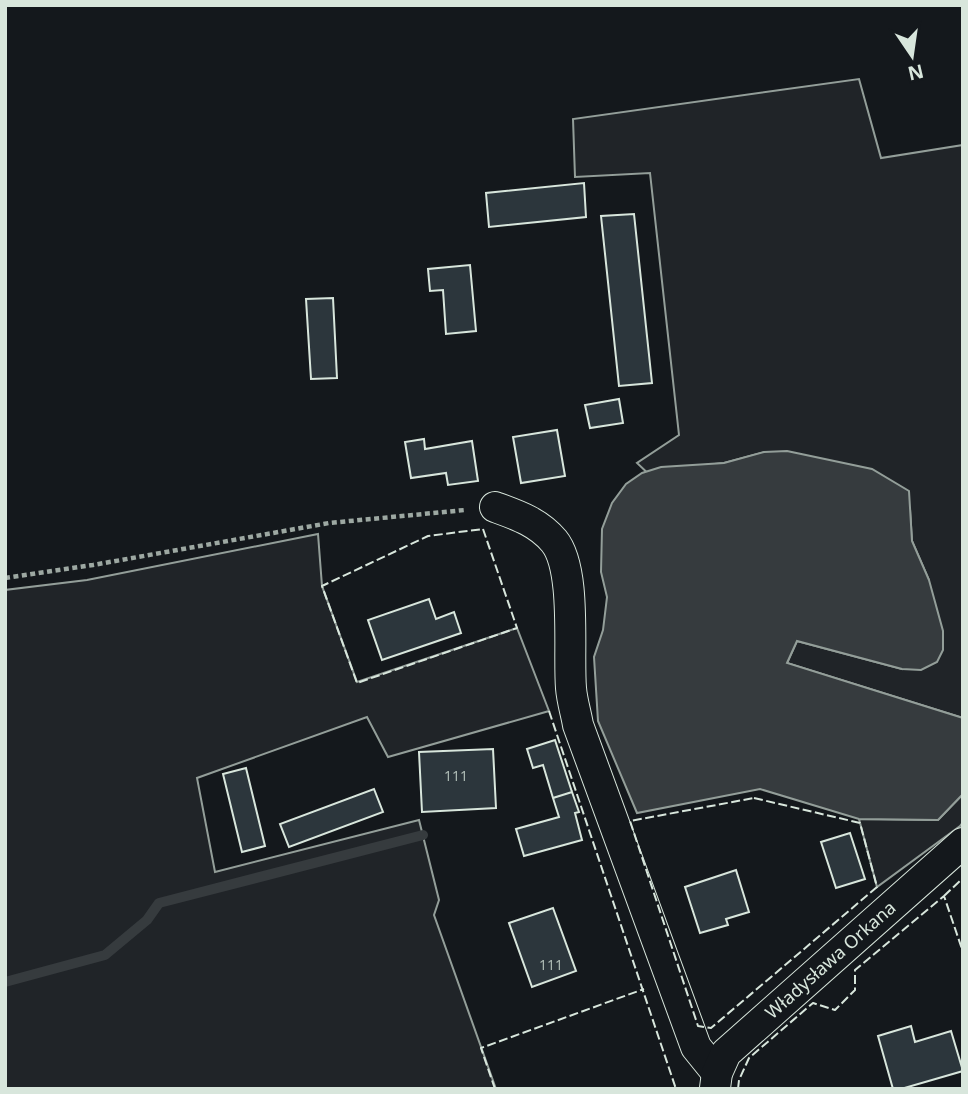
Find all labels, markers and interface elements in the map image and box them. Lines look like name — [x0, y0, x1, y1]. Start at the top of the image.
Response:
north arrow — [877, 21, 947, 91]
text: N — [905, 58, 926, 87]
house number: 111 — [444, 766, 468, 785]
street label: Władysława Orkana — [760, 895, 900, 1024]
house number: 111 — [539, 955, 563, 974]

